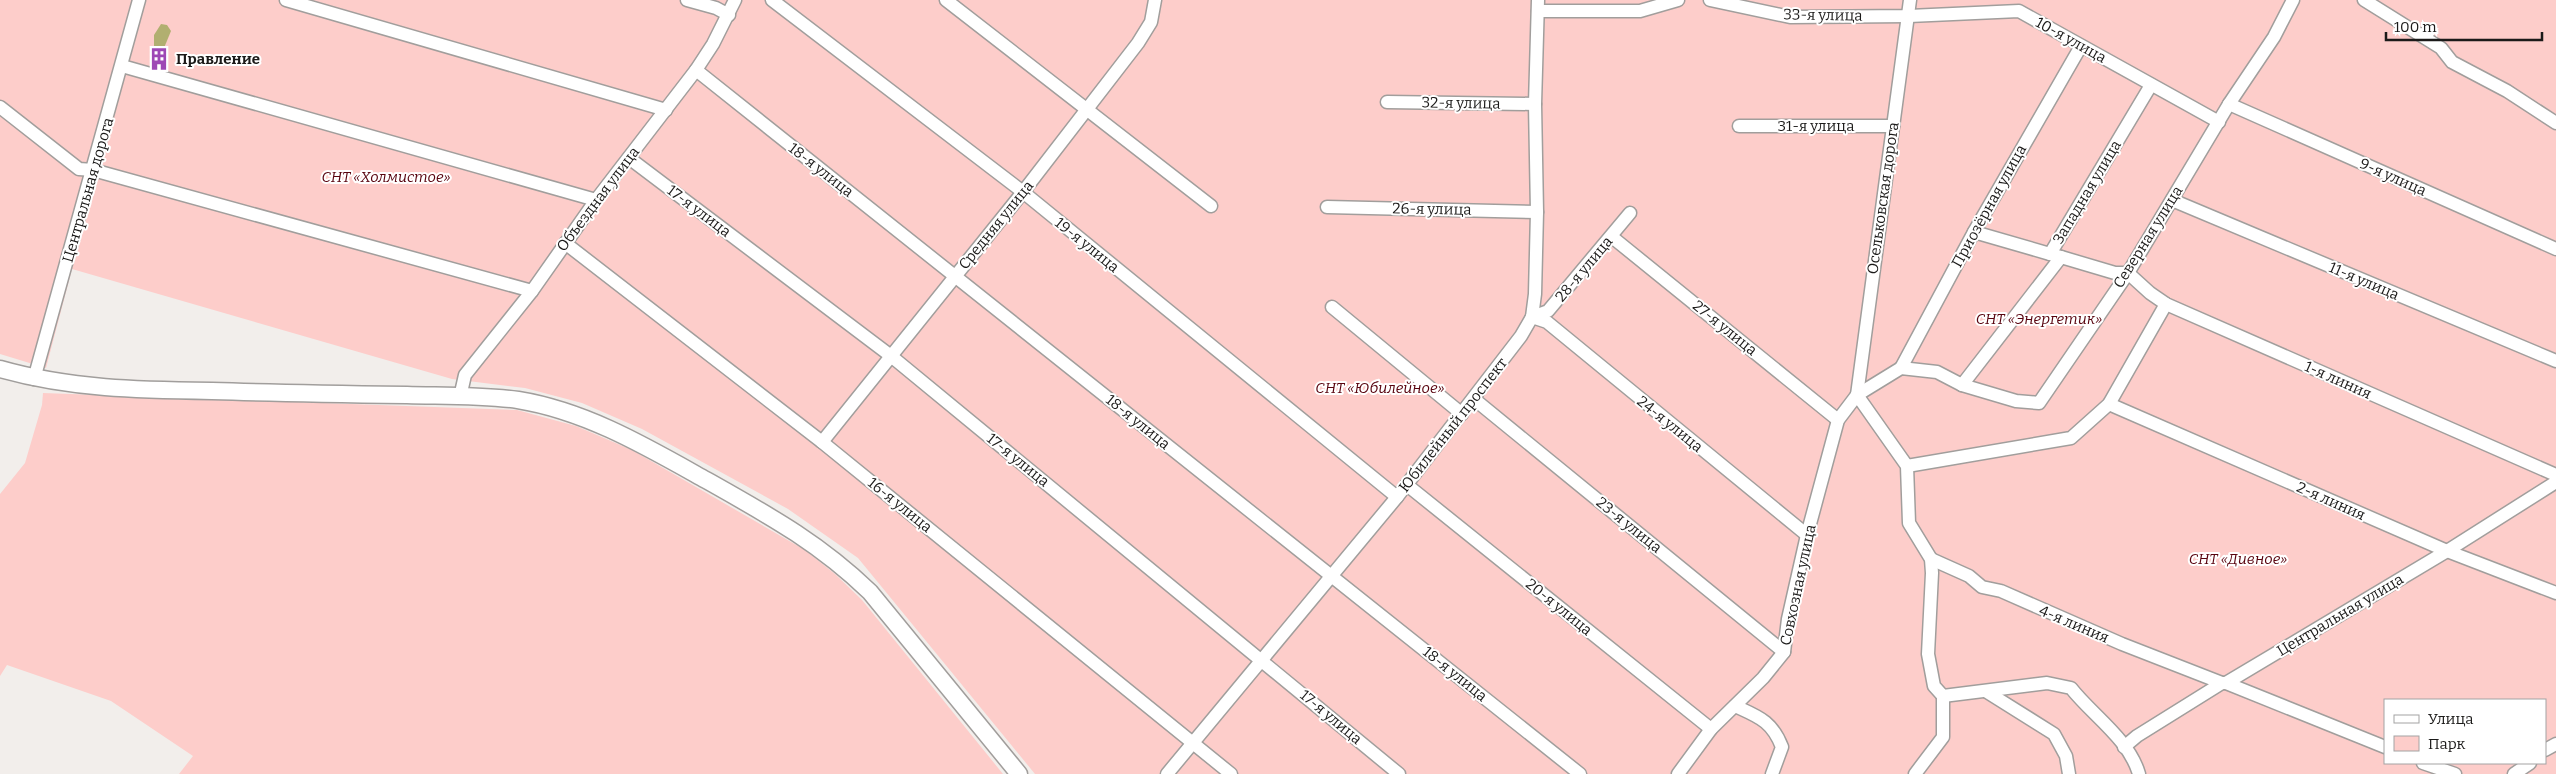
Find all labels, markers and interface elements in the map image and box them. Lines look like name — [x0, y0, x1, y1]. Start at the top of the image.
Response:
street label: 33-я улица — [1783, 5, 1863, 25]
scale bar — [2386, 10, 2542, 42]
street label: 10-я улица — [2033, 13, 2109, 67]
text: 100 m — [2394, 18, 2437, 36]
building icon: Правление — [146, 46, 172, 72]
place label: Правление — [176, 50, 260, 68]
street label: 32-я улица — [1421, 93, 1501, 113]
street label: Центральная дорога — [59, 115, 117, 265]
street label: 31-я улица — [1778, 117, 1854, 135]
street label: Осельковская дорога — [1863, 121, 1903, 275]
street label: Западная улица — [2049, 137, 2125, 247]
street label: 18-я улица — [785, 139, 857, 201]
street label: Приозёрная улица — [1948, 142, 2030, 270]
street label: Объездная улица — [553, 143, 643, 255]
street label: 9-я улица — [2357, 154, 2429, 200]
park label: СНТ «Холмистое» — [321, 168, 451, 186]
street label: Средняя улица — [955, 177, 1037, 273]
street label: 17-я улица — [664, 181, 734, 241]
street label: Северная улица — [2109, 183, 2187, 291]
street label: 26-я улица — [1392, 199, 1472, 219]
street label: 19-я улица — [1051, 214, 1123, 276]
street label: 28-я улица — [1552, 233, 1616, 305]
street label: 11-я улица — [2326, 258, 2402, 304]
street label: 27-я улица — [1689, 297, 1761, 359]
park label: СНТ «Энергетик» — [1976, 310, 2102, 328]
street label: Юбилейный проспект — [1395, 354, 1511, 496]
street label: 1-я линия — [2302, 357, 2374, 403]
park label: СНТ «Юбилейное» — [1315, 379, 1445, 397]
street label: 18-я улица — [1102, 391, 1174, 453]
street label: 24-я улица — [1634, 392, 1706, 456]
street label: 17-я улица — [983, 429, 1053, 491]
street label: 16-я улица — [864, 474, 936, 536]
street label: 2-я линия — [2294, 478, 2368, 524]
street label: 23-я улица — [1593, 493, 1665, 557]
street label: Совхозная улица — [1776, 523, 1820, 647]
park label: СНТ «Дивное» — [2189, 550, 2287, 568]
street label: Центральная улица — [2273, 570, 2407, 660]
street label: 20-я улица — [1522, 575, 1596, 639]
street label: 4-я линия — [2037, 601, 2111, 647]
street label: 18-я улица — [1419, 643, 1491, 705]
street label: 17-я улица — [1296, 686, 1366, 748]
legend — [2384, 699, 2546, 764]
text: Улица — [2428, 710, 2474, 728]
text: Парк — [2428, 735, 2466, 753]

